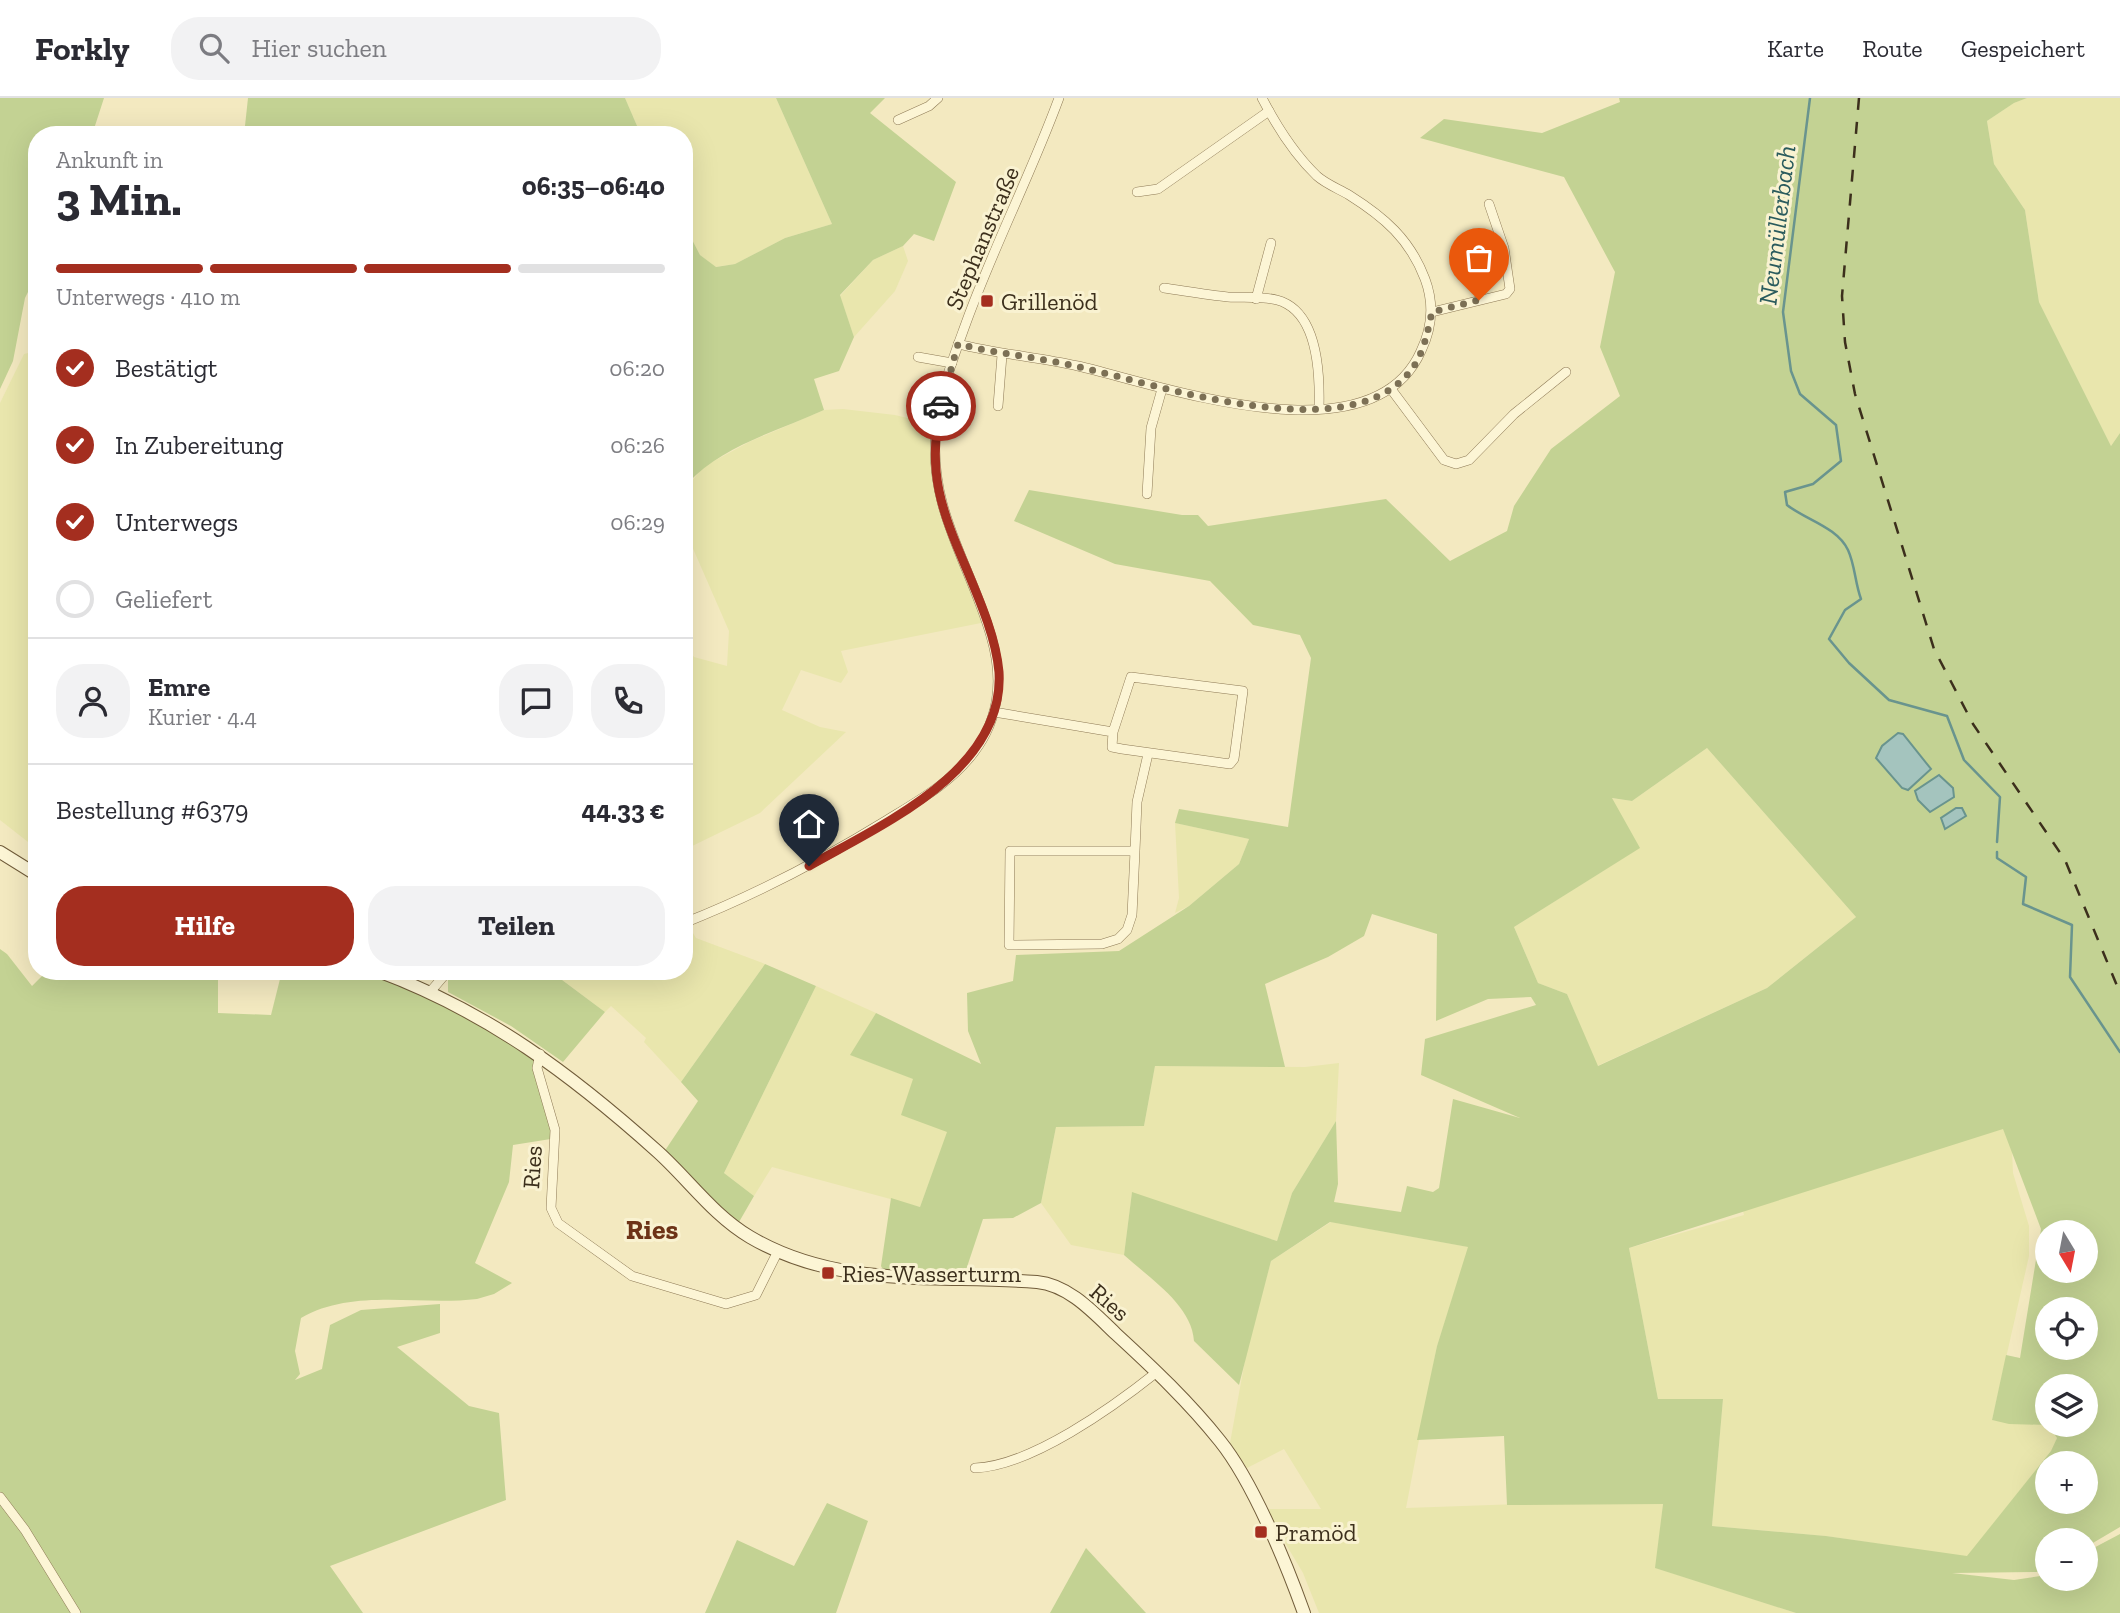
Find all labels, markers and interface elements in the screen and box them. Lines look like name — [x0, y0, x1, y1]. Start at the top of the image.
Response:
search box — [171, 17, 661, 80]
text: Forkly — [35, 29, 129, 68]
icon: search — [195, 29, 233, 67]
text: Hier suchen — [251, 32, 387, 64]
text: Karte — [1767, 34, 1824, 63]
text: Route — [1862, 34, 1923, 63]
text: Gespeichert — [1961, 34, 2085, 63]
water label: Neumüllerbach — [1751, 143, 1803, 307]
text: Ankunft in — [56, 146, 163, 174]
street label: Stephanstraße — [939, 162, 1025, 314]
text: 06:35–06:40 — [522, 170, 665, 202]
text: 3 Min. — [56, 172, 182, 227]
pin — [1449, 228, 1509, 300]
icon: bag — [1460, 239, 1498, 277]
text: Unterwegs · 410 m — [56, 283, 240, 311]
place label: Grillenöd — [1001, 287, 1098, 316]
marker: Grillenöd — [979, 293, 995, 309]
icon: check — [56, 349, 94, 387]
text: Bestätigt — [115, 352, 217, 384]
text: 06:20 — [609, 354, 665, 382]
courier — [906, 371, 976, 441]
icon: car — [922, 387, 960, 425]
icon: check — [56, 426, 94, 464]
text: In Zubereitung — [115, 429, 283, 461]
text: 06:26 — [610, 431, 665, 459]
icon: check — [56, 503, 94, 541]
text: Unterwegs — [115, 506, 238, 538]
text: 06:29 — [610, 508, 665, 536]
text: Geliefert — [115, 583, 213, 615]
button: person — [56, 664, 130, 738]
button: chat — [499, 664, 573, 738]
button: phone — [591, 664, 665, 738]
text: Emre — [148, 671, 210, 703]
text: Kurier · 4.4 — [148, 703, 257, 731]
text: Bestellung #6379 — [56, 794, 249, 826]
text: 44.33 € — [581, 794, 665, 826]
pin — [779, 794, 839, 866]
icon: home — [790, 805, 828, 843]
button: Hilfe — [56, 886, 354, 966]
button: Teilen — [368, 886, 665, 966]
street label: Ries — [516, 1144, 548, 1190]
district label: Ries — [626, 1213, 678, 1246]
north arrow — [2035, 1220, 2098, 1283]
map controls — [2035, 1220, 2098, 1591]
place label: Ries-Wasserturm — [842, 1259, 1021, 1288]
marker: Ries-Wasserturm — [820, 1265, 836, 1281]
street label: Ries — [1084, 1277, 1136, 1327]
button: locate — [2035, 1297, 2098, 1360]
button: layers — [2035, 1374, 2098, 1437]
button: + — [2035, 1451, 2098, 1514]
place label: Pramöd — [1275, 1518, 1357, 1547]
marker: Pramöd — [1253, 1524, 1269, 1540]
button: − — [2035, 1528, 2098, 1591]

